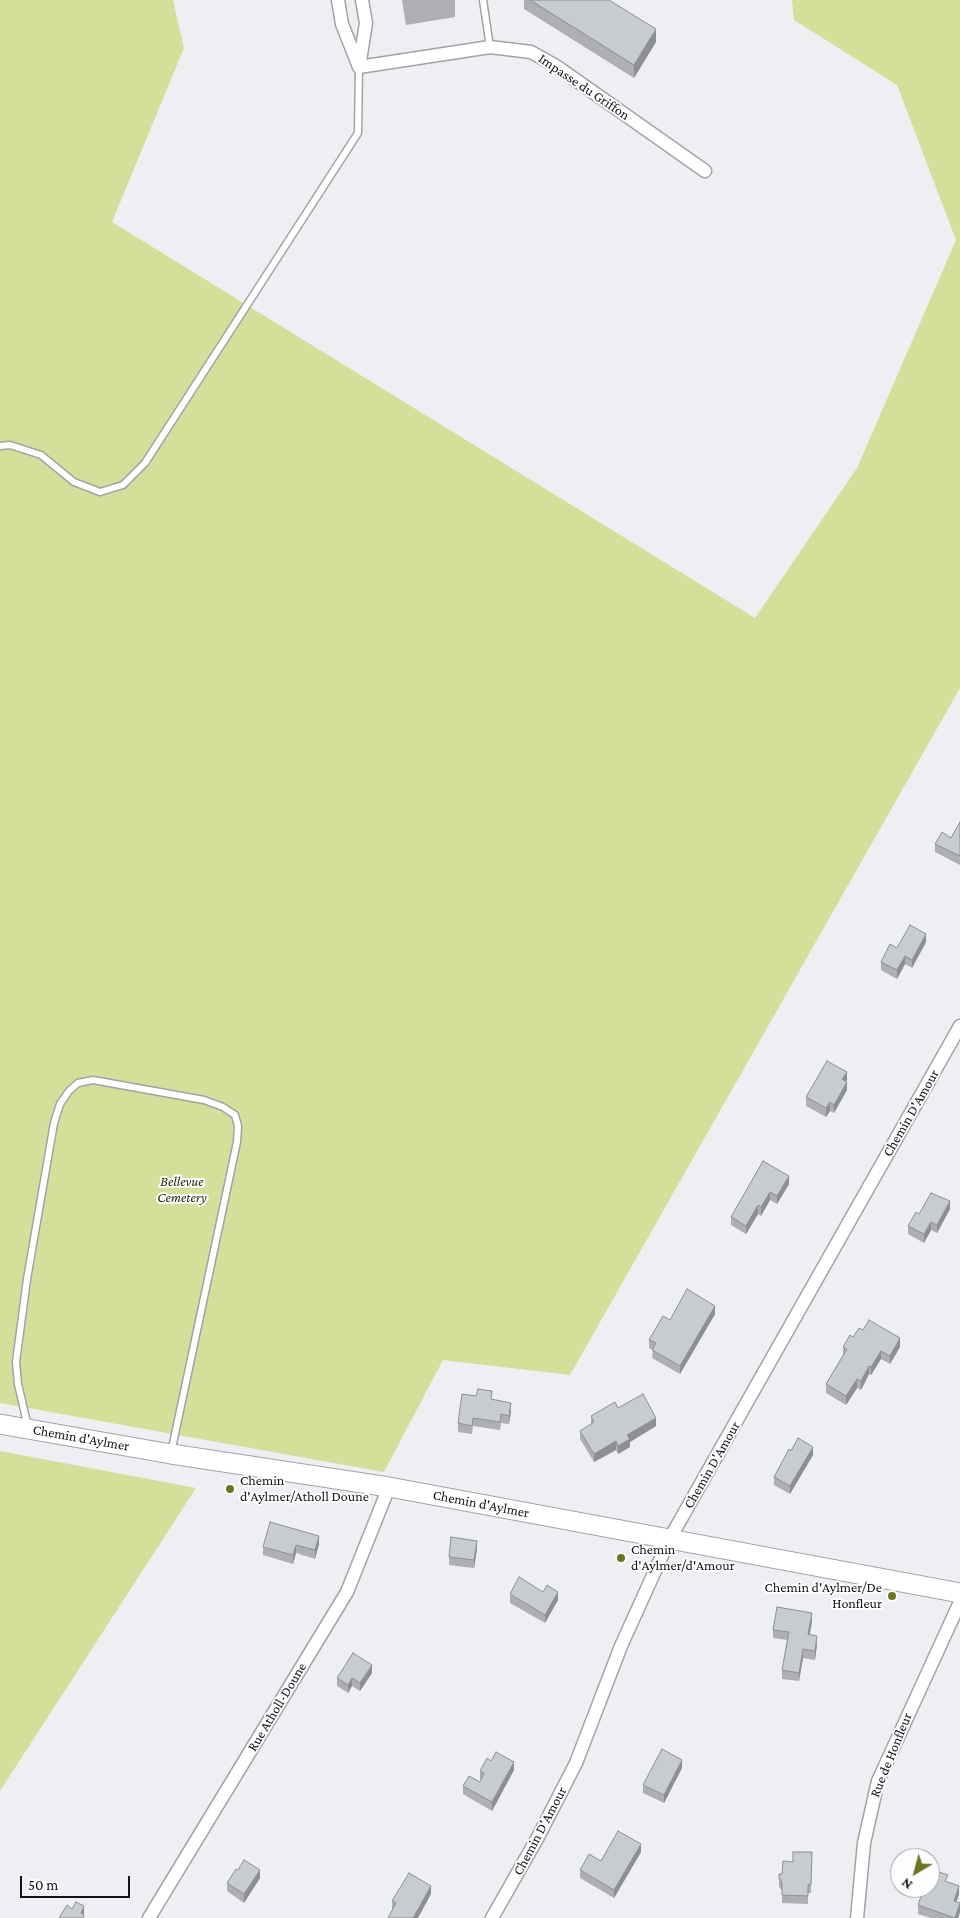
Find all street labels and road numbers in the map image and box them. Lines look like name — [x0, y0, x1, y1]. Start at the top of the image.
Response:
street label: Impasse du Griffon — [535, 50, 633, 124]
street label: Chemin D'Amour — [879, 1066, 943, 1160]
street label: Chemin D'Amour — [680, 1418, 744, 1512]
street label: Chemin d'Aylmer — [31, 1421, 131, 1455]
street label: Chemin d'Aylmer — [431, 1486, 531, 1522]
street label: Rue Atholl-Doune — [244, 1660, 310, 1754]
street label: Rue de Honfleur — [866, 1710, 916, 1800]
street label: Chemin D'Amour — [510, 1784, 570, 1878]

